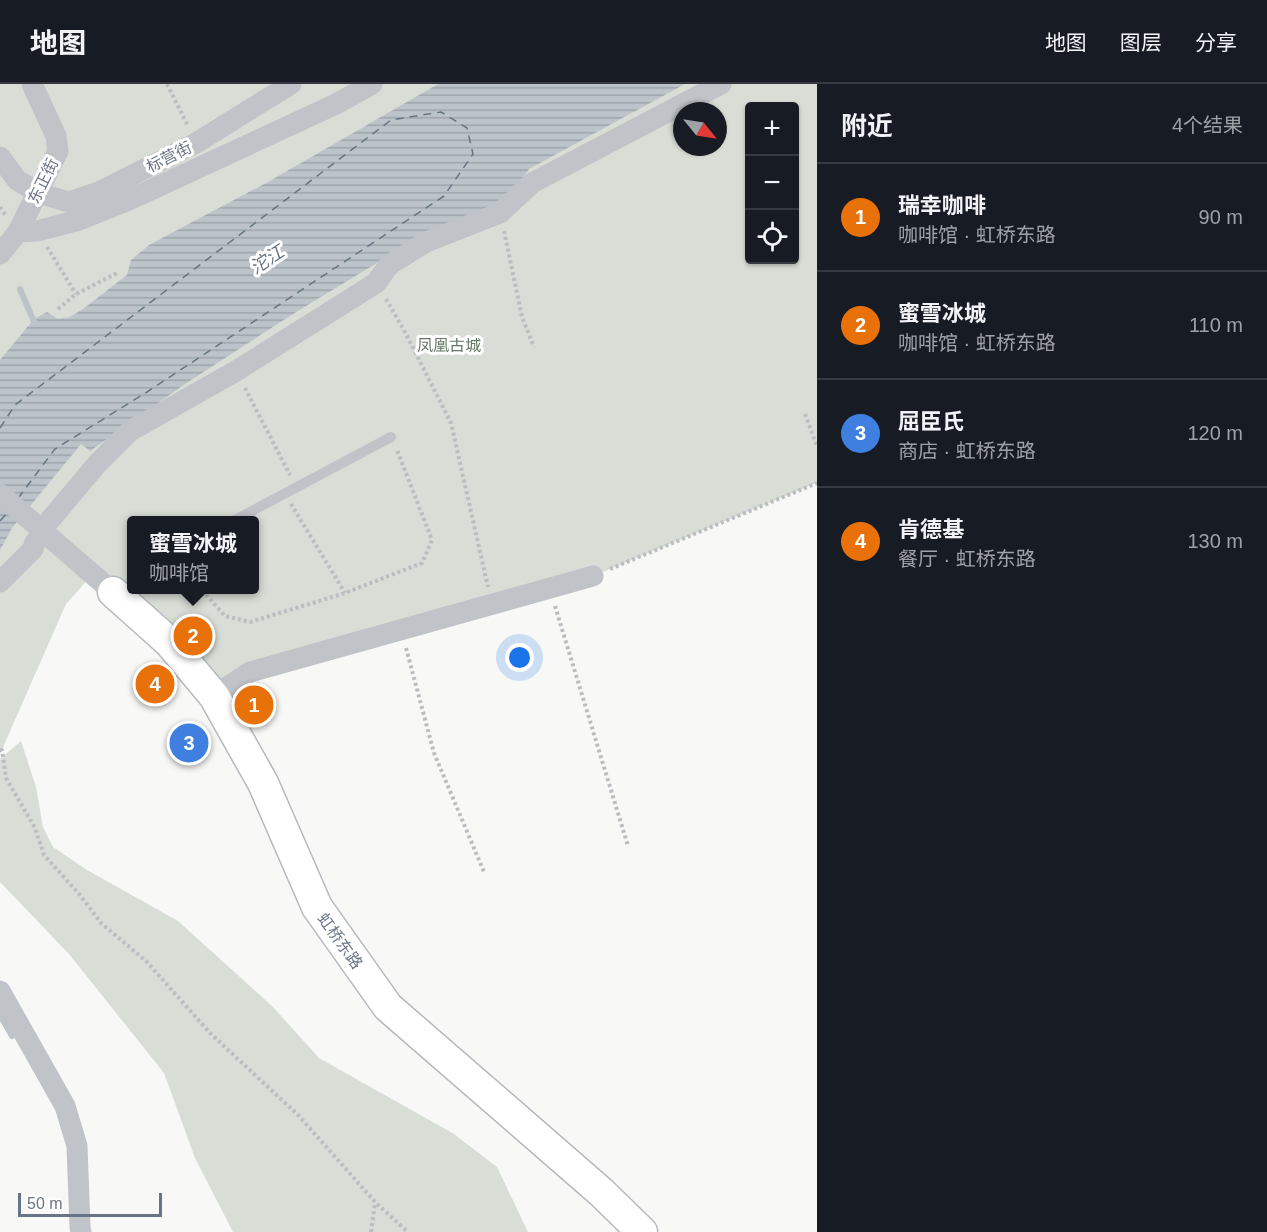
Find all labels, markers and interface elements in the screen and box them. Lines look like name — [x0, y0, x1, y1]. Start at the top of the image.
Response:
text: 地图 — [30, 28, 86, 59]
text: 地图 — [1045, 31, 1087, 54]
text: 图层 — [1120, 31, 1162, 54]
text: 分享 — [1195, 31, 1237, 54]
north arrow — [673, 102, 727, 156]
map controls — [745, 102, 799, 264]
button: + — [745, 102, 799, 156]
text: 附近 — [841, 111, 893, 141]
text: 4个结果 — [1172, 114, 1243, 136]
street label: 标营街 — [144, 139, 194, 175]
street label: 东正街 — [25, 156, 61, 206]
button: − — [745, 156, 799, 210]
text: 瑞幸咖啡 — [898, 193, 986, 218]
text: 1 — [855, 206, 866, 228]
text: 90 m — [1199, 206, 1243, 228]
button: locate — [745, 210, 799, 264]
text: 咖啡馆 · 虹桥东路 — [898, 224, 1056, 246]
water label: 沱江 — [246, 241, 289, 278]
text: 蜜雪冰城 — [898, 301, 986, 326]
text: 2 — [855, 314, 866, 336]
text: 110 m — [1189, 314, 1243, 336]
text: 咖啡馆 · 虹桥东路 — [898, 332, 1056, 354]
park label: 凤凰古城 — [417, 337, 481, 354]
text: 屈臣氏 — [898, 409, 964, 434]
text: 3 — [855, 422, 866, 444]
text: 120 m — [1187, 422, 1243, 444]
text: 商店 · 虹桥东路 — [898, 440, 1036, 462]
popup — [127, 516, 259, 594]
text: 肯德基 — [898, 517, 964, 542]
text: 4 — [855, 530, 866, 552]
text: 130 m — [1187, 530, 1243, 552]
text: 蜜雪冰城 — [149, 531, 237, 556]
text: 餐厅 · 虹桥东路 — [898, 548, 1036, 570]
text: 咖啡馆 — [149, 562, 209, 584]
pin: 2 — [174, 614, 212, 658]
your location — [505, 643, 534, 672]
pin: 4 — [136, 662, 174, 706]
pin: 1 — [234, 682, 274, 728]
pin: 3 — [170, 720, 208, 766]
street label: 虹桥东路 — [314, 910, 366, 972]
scale bar — [18, 1190, 162, 1218]
text: 50 m — [27, 1195, 63, 1212]

